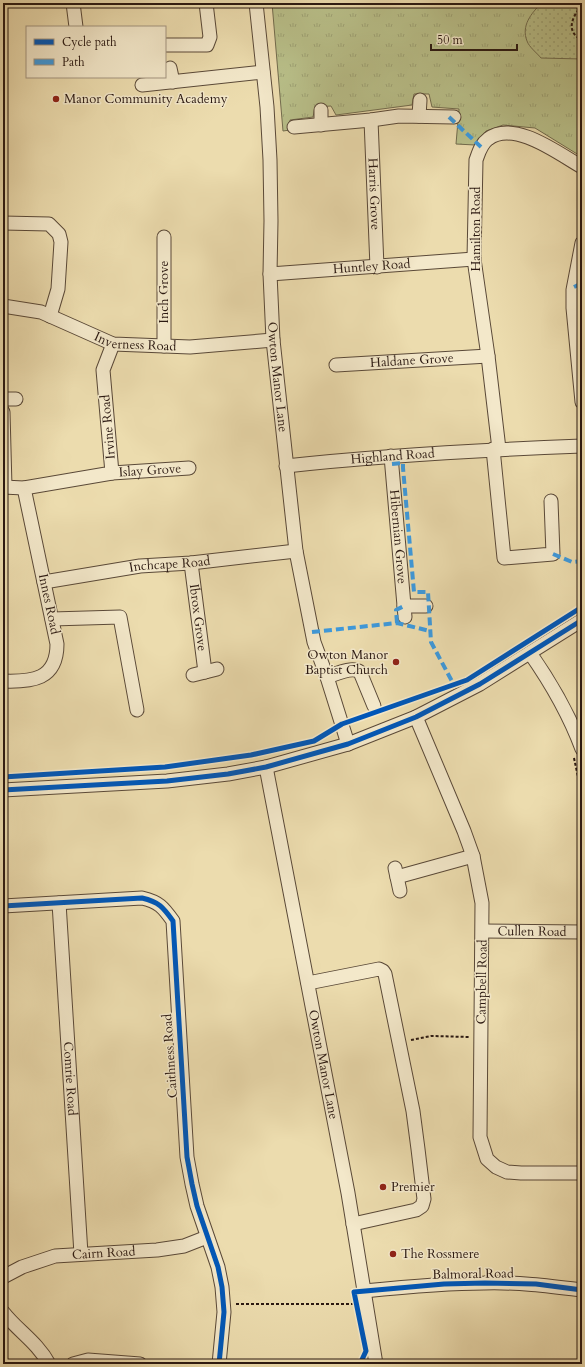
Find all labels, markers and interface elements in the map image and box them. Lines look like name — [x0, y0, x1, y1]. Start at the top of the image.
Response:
legend — [26, 26, 166, 78]
scale bar — [431, 26, 517, 52]
text: 50 m — [437, 32, 464, 48]
text: Cycle path — [62, 34, 117, 50]
text: Path — [62, 54, 85, 70]
place label: Manor Community Academy — [64, 90, 228, 108]
marker: Manor Community Academy — [51, 94, 61, 104]
street label: Harris Grove — [364, 158, 384, 230]
street label: Hamilton Road — [467, 186, 485, 272]
street label: Huntley Road — [332, 255, 411, 278]
street label: Inch Grove — [155, 260, 173, 323]
street label: Owton Manor Lane — [263, 321, 292, 433]
street label: Inverness Road — [91, 328, 177, 355]
street label: Haldane Grove — [370, 349, 454, 372]
street label: Irvine Road — [96, 394, 120, 460]
street label: Highland Road — [350, 444, 435, 469]
street label: Islay Grove — [118, 460, 182, 482]
street label: Hibernian Grove — [385, 489, 411, 585]
street label: Inchcape Road — [128, 552, 211, 577]
street label: Innes Road — [34, 572, 64, 636]
street label: Ibrox Grove — [185, 583, 211, 652]
place label: Owton Manor Baptist Church — [305, 646, 388, 679]
marker: Owton Manor Baptist Church — [391, 657, 401, 667]
street label: Cullen Road — [497, 922, 567, 941]
street label: Campbell Road — [472, 939, 492, 1025]
street label: Owton Manor Lane — [304, 1008, 343, 1121]
street label: Caithness Road — [158, 1013, 182, 1099]
street label: Comrie Road — [59, 1041, 81, 1116]
place label: Premier — [391, 1178, 435, 1196]
marker: Premier — [378, 1182, 388, 1192]
street label: Cairn Road — [71, 1242, 136, 1264]
place label: The Rossmere — [401, 1245, 479, 1263]
marker: The Rossmere — [388, 1249, 398, 1259]
street label: Balmoral Road — [432, 1264, 514, 1284]

